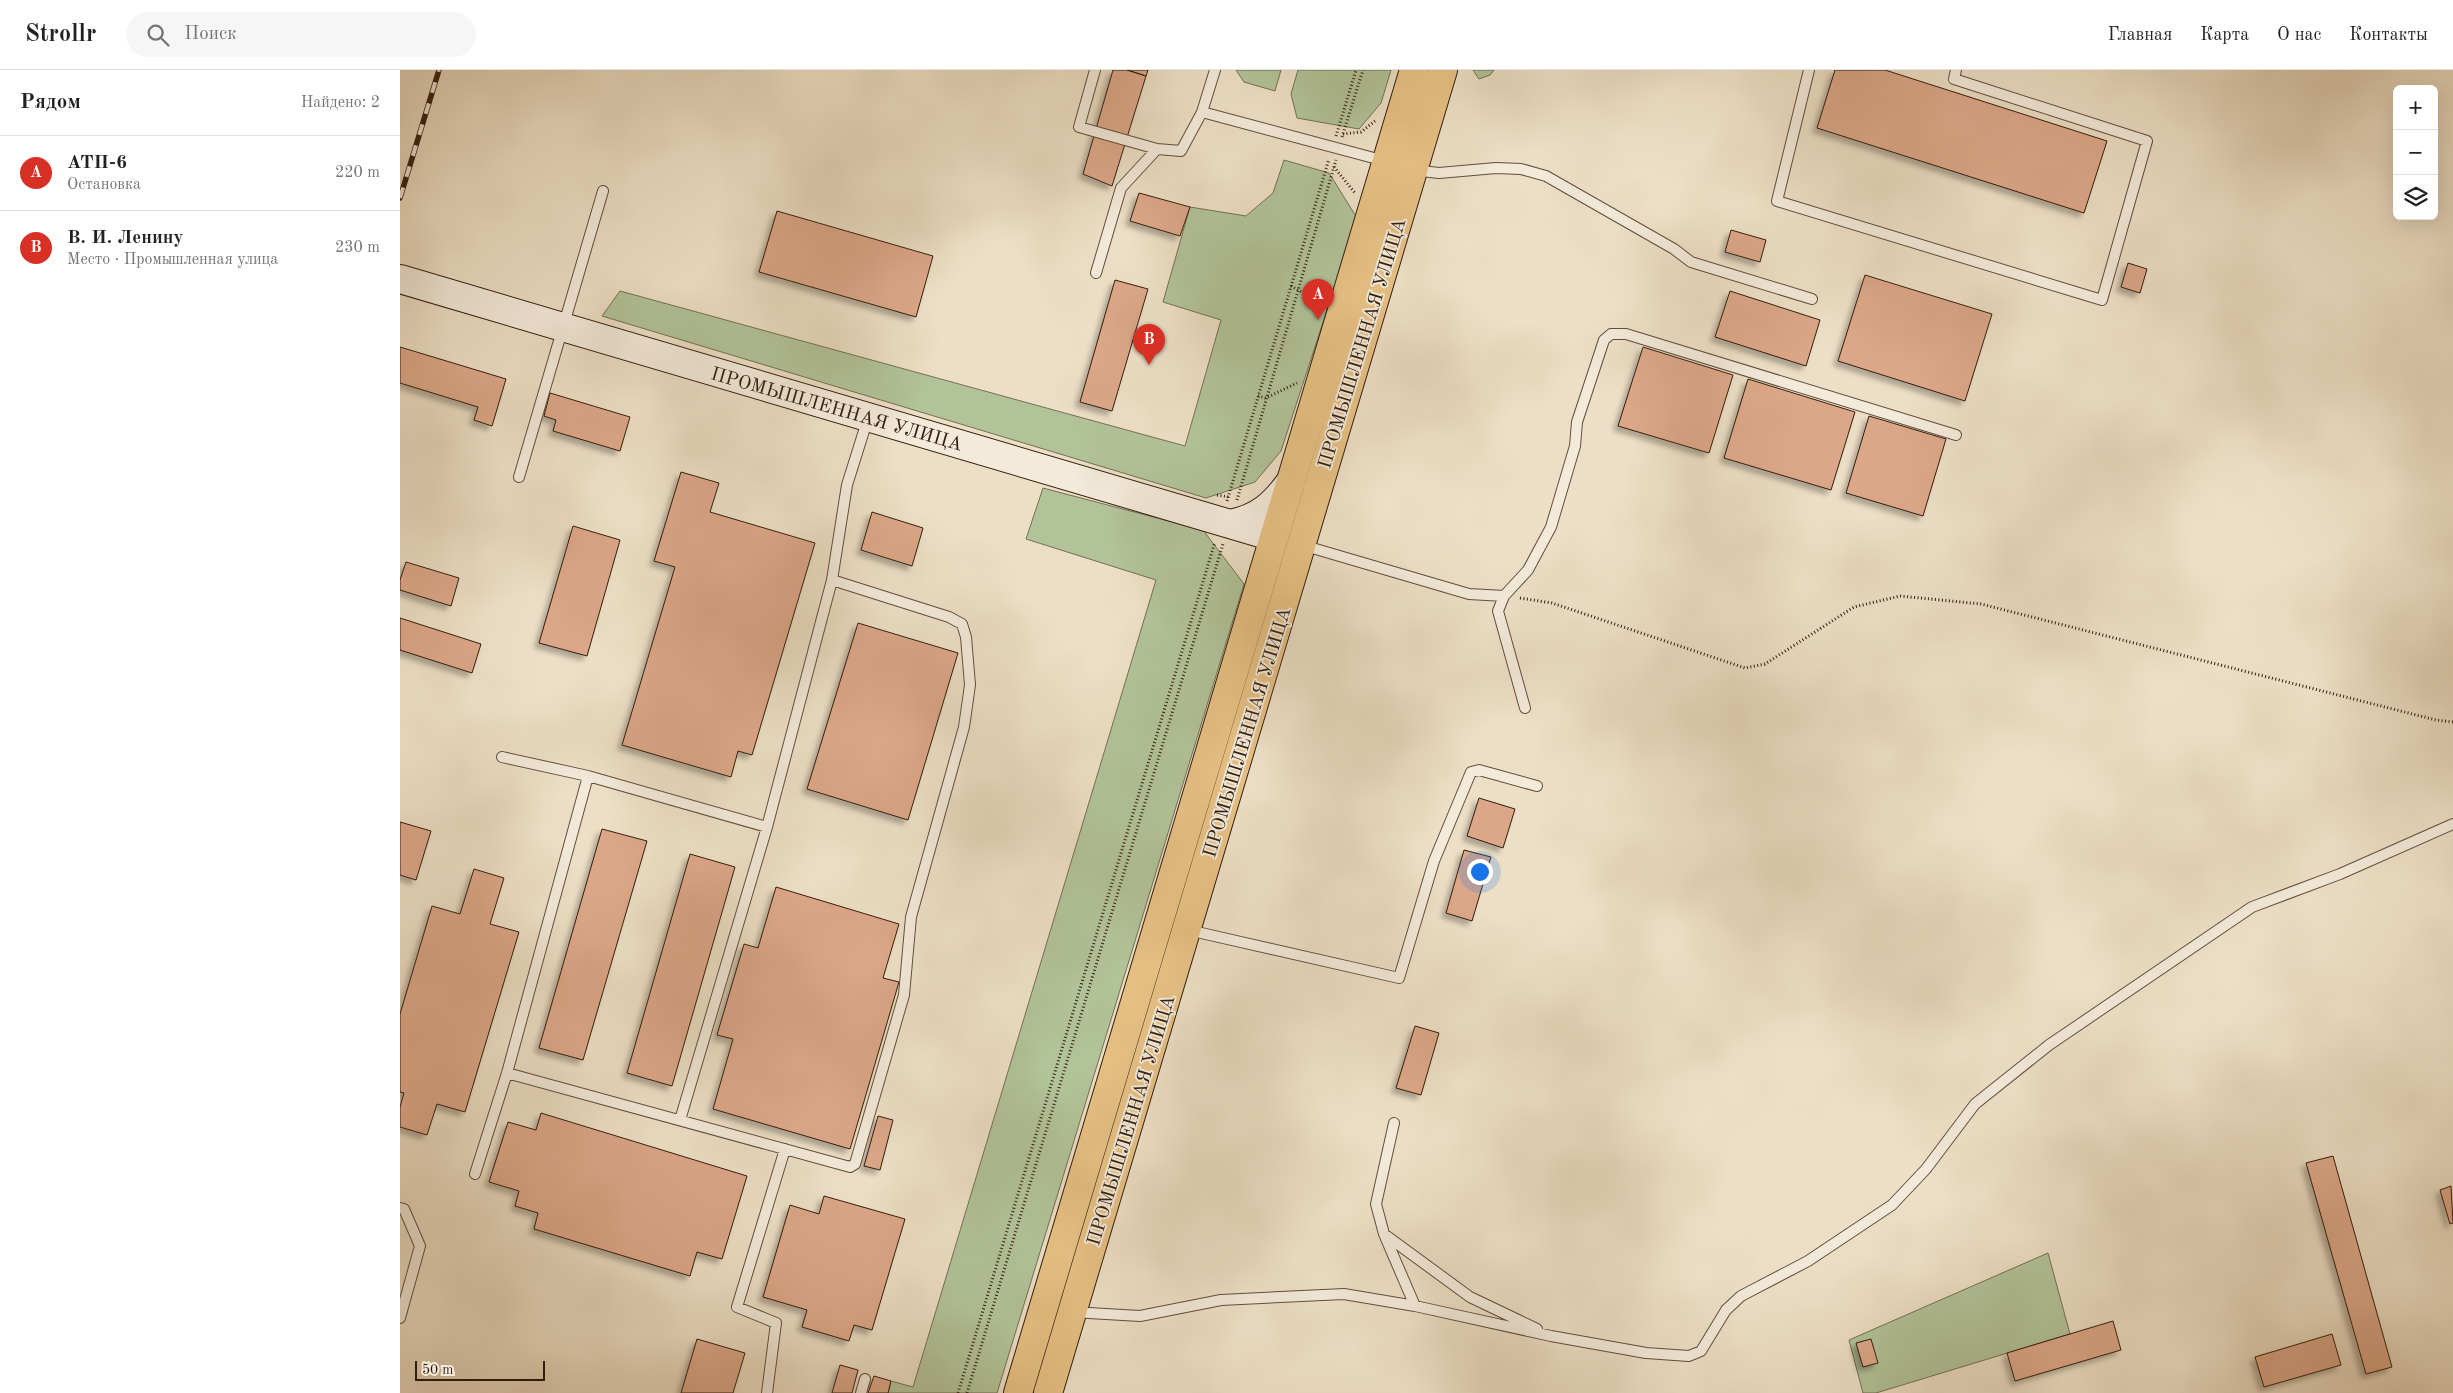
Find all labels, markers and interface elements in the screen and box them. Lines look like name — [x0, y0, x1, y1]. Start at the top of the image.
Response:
search box — [126, 12, 476, 57]
icon: search — [144, 21, 172, 49]
text: Strollr — [25, 23, 96, 47]
text: Поиск — [184, 25, 237, 44]
text: Главная — [2108, 26, 2172, 44]
text: Карта — [2200, 26, 2249, 44]
text: О нас — [2277, 26, 2321, 44]
text: Контакты — [2349, 26, 2428, 44]
map controls — [2393, 85, 2438, 220]
button: + — [2393, 85, 2438, 130]
text: Рядом — [20, 92, 81, 113]
text: Найдено: 2 — [301, 95, 380, 111]
button: − — [2393, 130, 2438, 175]
text: АТП-6 — [67, 154, 127, 173]
text: A — [30, 165, 42, 181]
text: 220 m — [335, 165, 380, 181]
button: layers — [2393, 175, 2438, 220]
text: Остановка — [67, 177, 141, 193]
street label: ПРОМЫШЛЕННАЯ УЛИЦА — [1316, 216, 1411, 471]
text: В. И. Ленину — [67, 229, 184, 248]
text: B — [30, 240, 42, 256]
text: 230 m — [335, 240, 380, 256]
text: Место · Промышленная улица — [67, 252, 278, 268]
pin: A — [1302, 279, 1334, 320]
pin: B — [1133, 324, 1165, 365]
street label: ПРОМЫШЛЕННАЯ УЛИЦА — [708, 365, 965, 456]
street label: ПРОМЫШЛЕННАЯ УЛИЦА — [1201, 605, 1296, 860]
your location — [1467, 859, 1493, 885]
street label: ПРОМЫШЛЕННАЯ УЛИЦА — [1085, 993, 1180, 1248]
scale bar — [415, 1358, 545, 1381]
text: 50 m — [422, 1363, 453, 1377]

